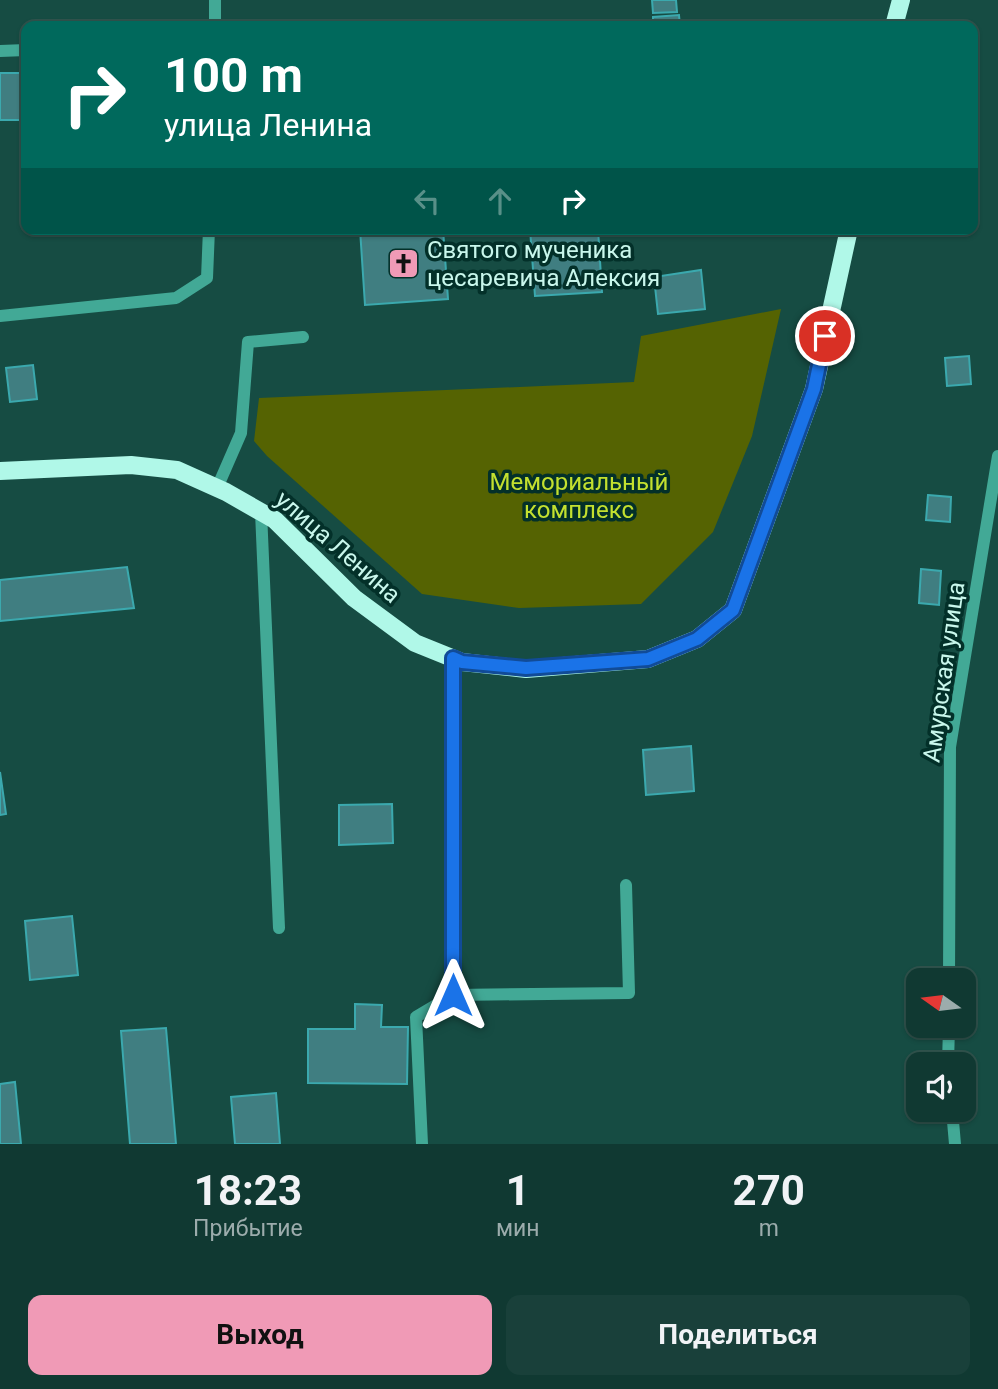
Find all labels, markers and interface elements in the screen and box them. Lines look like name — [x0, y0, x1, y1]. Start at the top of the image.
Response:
text: 100 m — [164, 47, 303, 104]
icon: right — [49, 49, 140, 140]
text: улица Ленина — [164, 106, 372, 144]
icon: left — [408, 182, 446, 220]
icon: ahead — [481, 182, 519, 220]
icon: right — [554, 182, 592, 220]
place label: Святого мученика цесаревича Алексия — [427, 236, 660, 292]
church icon: Святого мученика цесаревича Алексия — [387, 247, 421, 281]
pin — [795, 306, 855, 366]
icon: arrive — [806, 317, 844, 355]
park label: Мемориальный комплекс — [490, 468, 668, 524]
street label: улица Ленина — [270, 485, 406, 609]
street label: Амурская улица — [917, 580, 971, 764]
position arrow — [416, 958, 490, 1032]
north arrow — [906, 968, 976, 1038]
map controls — [906, 968, 976, 1122]
button: sound — [906, 1052, 976, 1122]
text: 18:23 — [194, 1166, 302, 1215]
text: 1 — [506, 1166, 530, 1215]
text: 270 — [733, 1166, 805, 1215]
text: Прибытие — [193, 1215, 303, 1242]
text: мин — [496, 1215, 540, 1242]
text: m — [759, 1215, 779, 1242]
button: Выход — [28, 1295, 492, 1375]
button: Поделиться — [506, 1295, 970, 1375]

